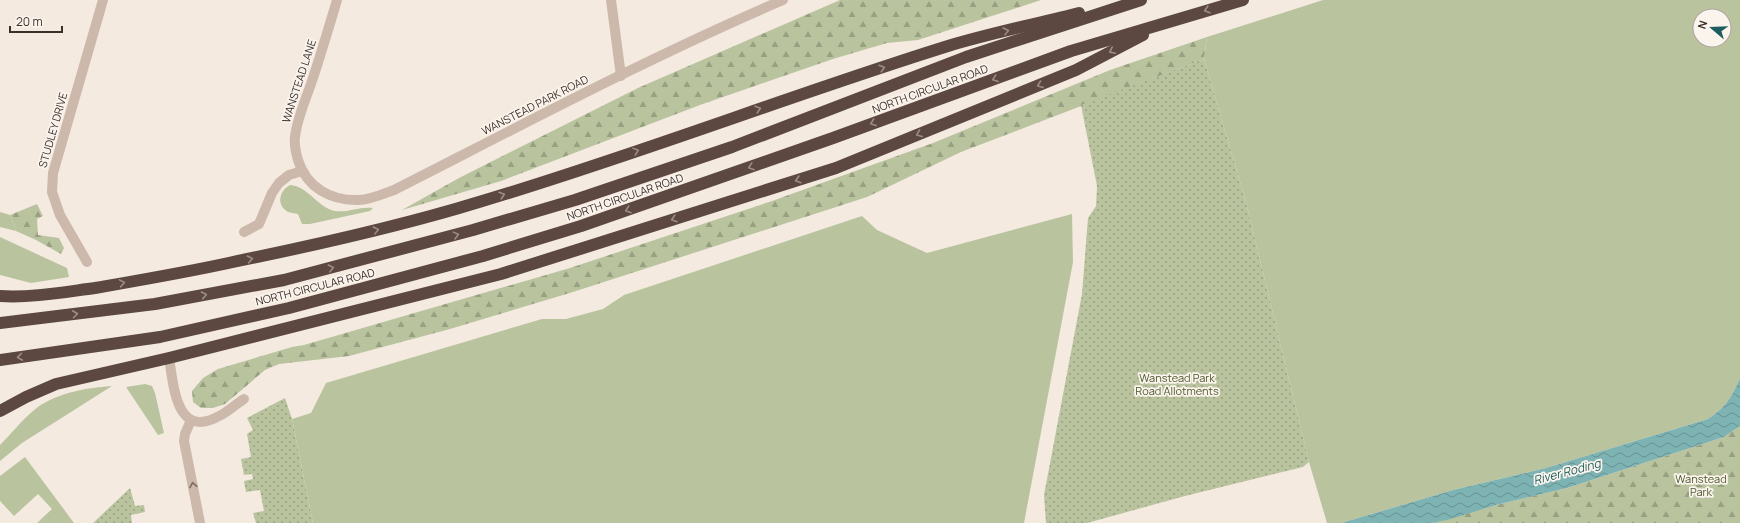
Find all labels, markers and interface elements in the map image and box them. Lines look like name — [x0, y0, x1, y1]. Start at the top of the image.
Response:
one-way arrow — [1204, 5, 1211, 14]
scale bar — [10, 8, 62, 34]
north arrow — [1692, 8, 1732, 48]
text: 20 m — [16, 13, 43, 30]
text: N — [1694, 18, 1710, 31]
one-way arrow — [1003, 27, 1010, 36]
street label: WANSTEAD LANE — [278, 37, 319, 124]
one-way arrow — [1108, 47, 1116, 54]
street label: NORTH CIRCULAR ROAD — [870, 61, 990, 116]
one-way arrow — [878, 64, 885, 73]
street label: WANSTEAD PARK ROAD — [479, 71, 591, 138]
one-way arrow — [992, 74, 999, 82]
one-way arrow — [1036, 80, 1043, 88]
street label: STUDLEY DRIVE — [35, 90, 70, 169]
one-way arrow — [755, 105, 762, 114]
one-way arrow — [870, 119, 877, 127]
one-way arrow — [916, 129, 924, 137]
one-way arrow — [632, 148, 639, 156]
one-way arrow — [747, 162, 754, 170]
street label: NORTH CIRCULAR ROAD — [565, 170, 685, 224]
one-way arrow — [795, 175, 802, 184]
one-way arrow — [498, 191, 505, 200]
one-way arrow — [624, 205, 631, 213]
one-way arrow — [671, 214, 678, 223]
one-way arrow — [373, 226, 380, 234]
one-way arrow — [453, 231, 460, 240]
one-way arrow — [247, 255, 253, 264]
street label: NORTH CIRCULAR ROAD — [254, 264, 376, 309]
one-way arrow — [328, 265, 334, 273]
one-way arrow — [119, 279, 125, 288]
one-way arrow — [200, 292, 207, 300]
one-way arrow — [72, 310, 78, 319]
one-way arrow — [17, 352, 24, 361]
park label: Wanstead Park Road Allotments — [1135, 370, 1219, 398]
water label: River Roding — [1531, 454, 1603, 489]
park label: Wanstead Park — [1675, 471, 1727, 499]
one-way arrow — [189, 482, 197, 488]

